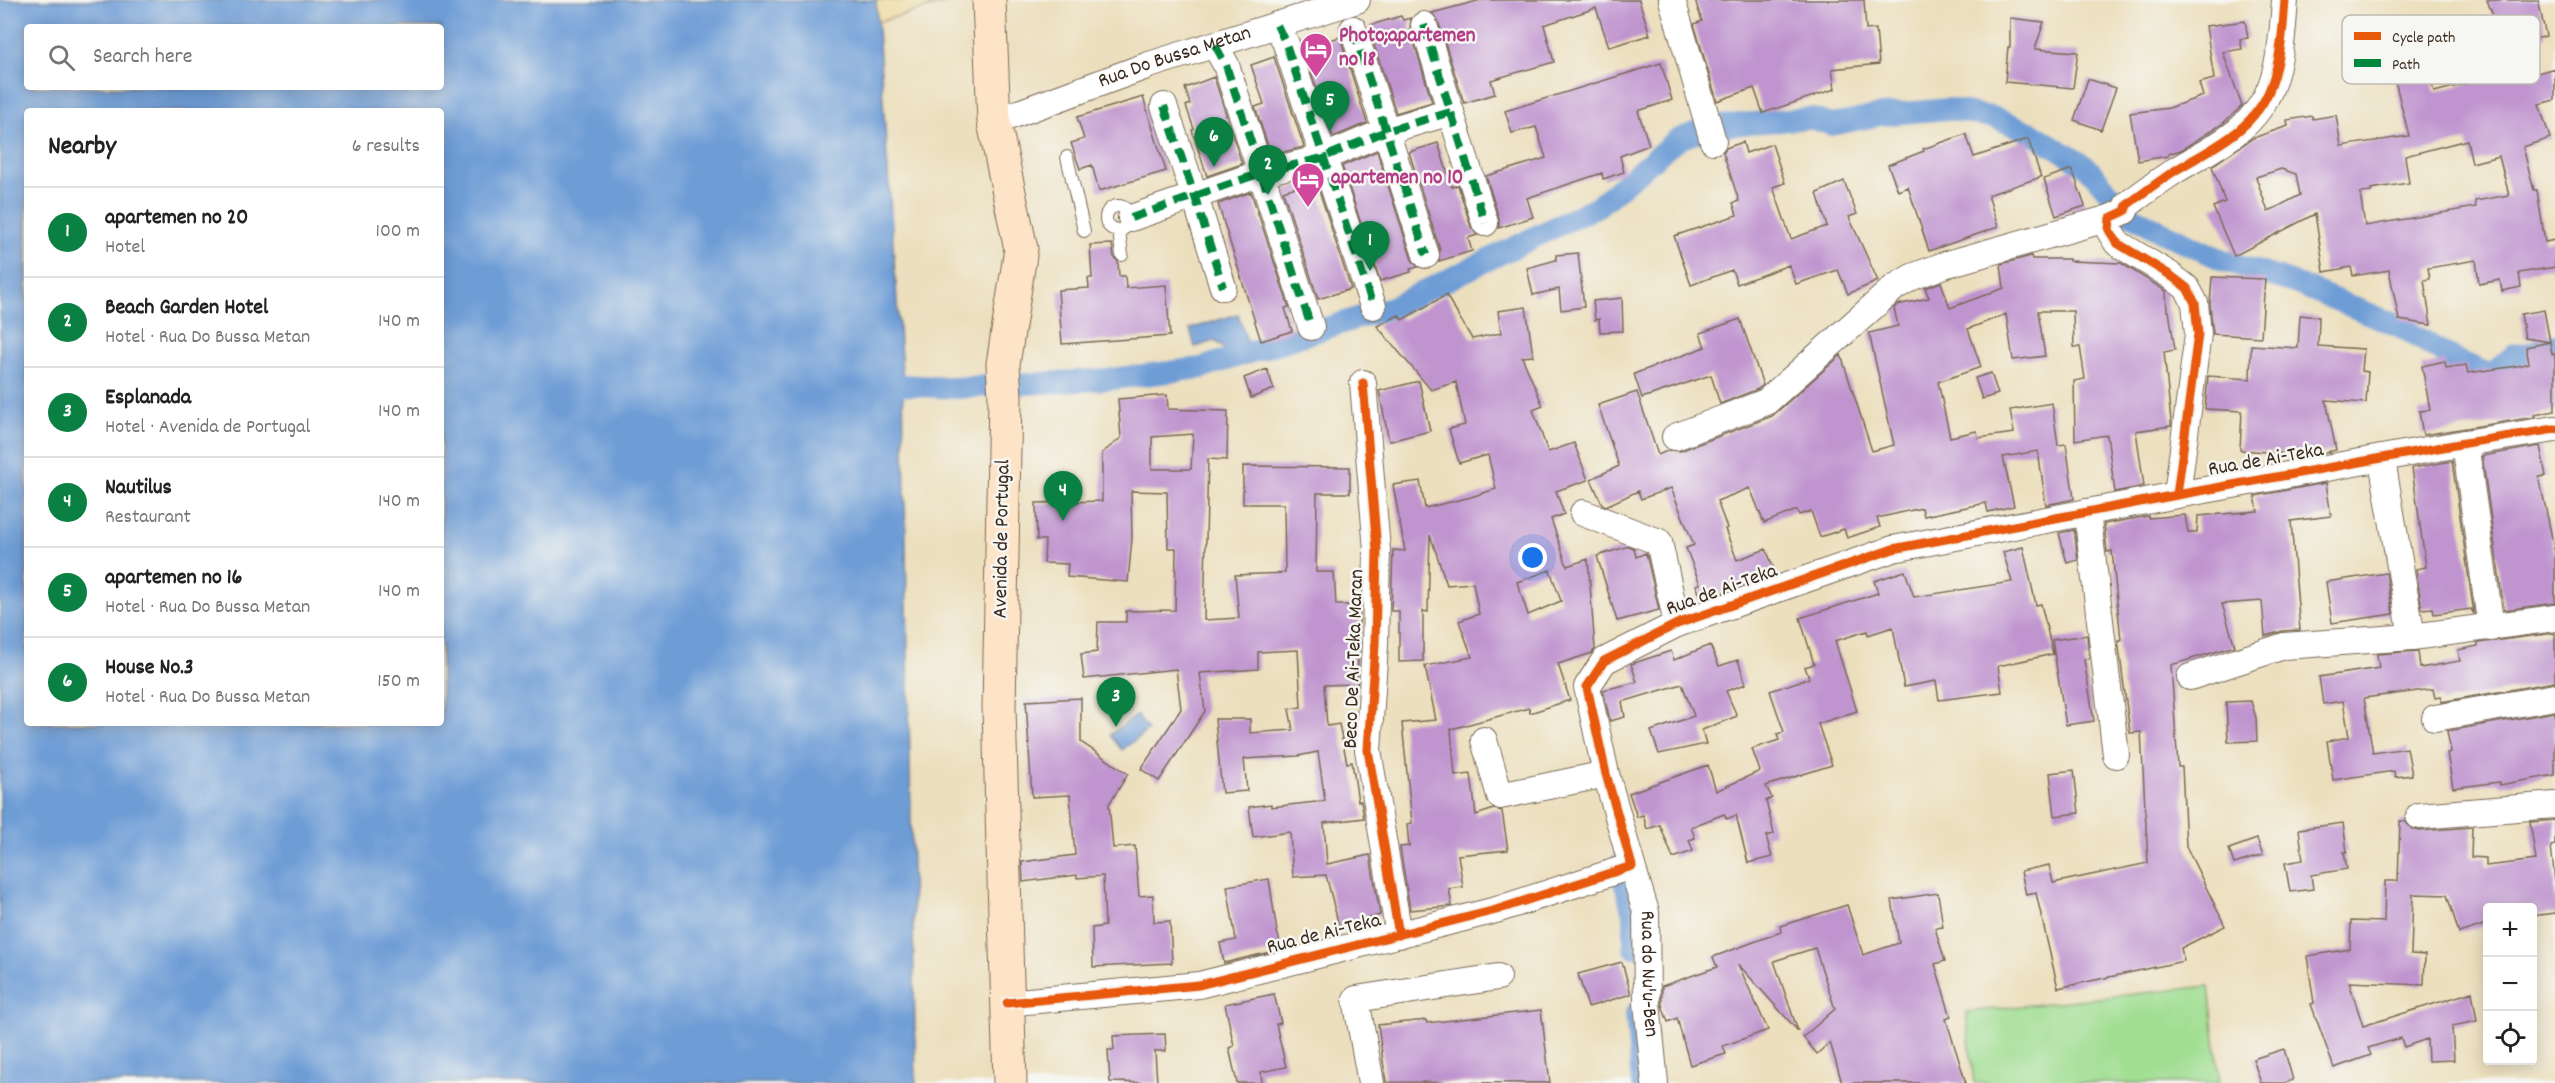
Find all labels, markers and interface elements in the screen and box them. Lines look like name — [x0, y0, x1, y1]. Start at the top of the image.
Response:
legend — [2342, 15, 2540, 84]
street label: Rua Do Bussa Metan — [1094, 19, 1255, 97]
place label: Photo;apartemen no 18 — [1339, 22, 1476, 76]
search box — [24, 24, 444, 90]
text: Cycle path — [2392, 27, 2455, 50]
hotel icon: Photo;apartemen no 18 — [1298, 31, 1334, 78]
icon: search — [45, 41, 78, 74]
text: Search here — [93, 42, 192, 73]
text: Path — [2392, 54, 2420, 77]
pin: 5 — [1310, 82, 1350, 131]
pin: 6 — [1194, 118, 1234, 167]
text: Nearby — [48, 129, 116, 166]
text: 6 results — [352, 133, 420, 161]
pin: 2 — [1248, 146, 1288, 195]
hotel icon: apartemen no 10 — [1290, 161, 1326, 208]
place label: apartemen no 10 — [1331, 164, 1463, 194]
text: apartemen no 20 — [105, 203, 248, 234]
text: 1 — [65, 218, 70, 246]
text: 100 m — [376, 218, 420, 246]
pin: 1 — [1350, 222, 1390, 271]
text: Hotel — [105, 234, 145, 262]
text: Beach Garden Hotel — [105, 293, 268, 324]
text: 2 — [63, 308, 72, 336]
text: 140 m — [378, 308, 420, 336]
text: Hotel · Rua Do Bussa Metan — [105, 324, 310, 352]
text: Esplanada — [105, 383, 191, 414]
text: 3 — [63, 398, 72, 426]
text: 140 m — [378, 398, 420, 426]
text: Hotel · Avenida de Portugal — [105, 414, 310, 442]
street label: Rua de Ai-Teka — [2206, 436, 2327, 486]
street label: Avenida de Portugal — [987, 459, 1019, 619]
pin: 4 — [1044, 472, 1082, 521]
text: Nautilus — [105, 473, 172, 504]
text: 4 — [63, 488, 72, 516]
text: 140 m — [378, 488, 420, 516]
text: Restaurant — [105, 504, 191, 532]
your location — [1518, 543, 1547, 572]
street label: Rua de Ai-Teka — [1662, 557, 1783, 625]
text: apartemen no 16 — [105, 563, 242, 594]
street label: Beco De Ai-Teka Maran — [1337, 569, 1373, 749]
text: 5 — [63, 578, 72, 606]
text: 140 m — [378, 578, 420, 606]
text: Hotel · Rua Do Bussa Metan — [105, 594, 310, 622]
text: House No.3 — [105, 653, 194, 684]
text: 6 — [63, 668, 72, 696]
text: 150 m — [377, 668, 420, 696]
pin: 3 — [1096, 678, 1136, 727]
text: Hotel · Rua Do Bussa Metan — [105, 684, 310, 712]
map controls — [2483, 903, 2537, 1065]
button: + — [2483, 903, 2537, 957]
street label: Rua de Ai-Teka — [1264, 906, 1385, 964]
street label: Rua do Nu'u-Ben — [1631, 910, 1665, 1039]
button: − — [2483, 957, 2537, 1011]
button: locate — [2483, 1011, 2537, 1065]

